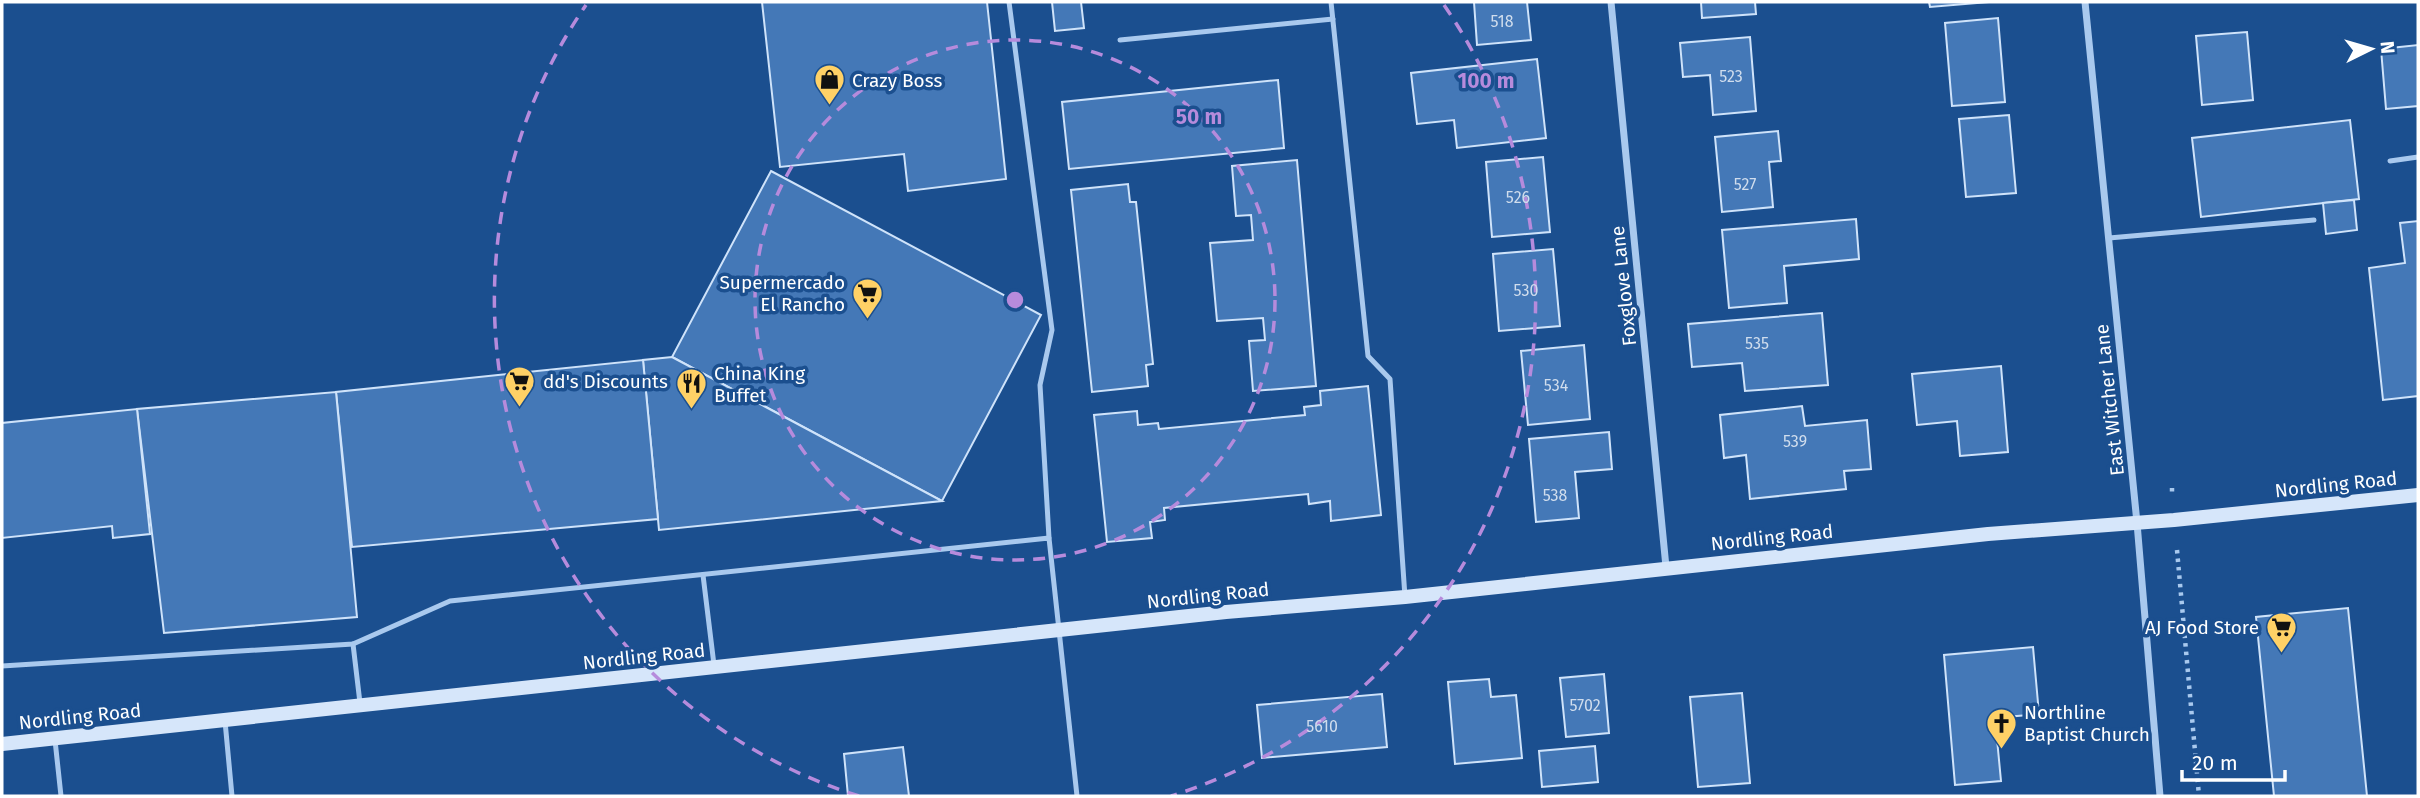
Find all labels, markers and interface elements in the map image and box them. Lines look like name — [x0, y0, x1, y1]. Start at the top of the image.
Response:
house number: 518 — [1491, 12, 1514, 31]
north arrow — [2336, 14, 2406, 84]
text: N — [2375, 40, 2399, 55]
shop icon: Crazy Boss — [812, 63, 846, 107]
house number: 523 — [1719, 67, 1743, 86]
text: 100 m — [1457, 68, 1515, 94]
place label: Crazy Boss — [852, 69, 942, 92]
text: 50 m — [1176, 104, 1222, 130]
house number: 527 — [1734, 175, 1756, 194]
house number: 526 — [1506, 188, 1530, 207]
street label: Foxglove Lane — [1606, 225, 1641, 347]
place label: Supermercado El Rancho — [720, 271, 845, 316]
supermarket icon: Supermercado El Rancho — [851, 276, 885, 320]
house number: 530 — [1514, 281, 1538, 300]
centre of rings — [1003, 288, 1027, 312]
street label: East Witcher Lane — [2090, 323, 2129, 477]
house number: 535 — [1745, 334, 1769, 353]
place label: China King Buffet — [714, 362, 805, 407]
supermarket icon: dd's Discounts — [503, 364, 537, 408]
restaurant icon: China King Buffet — [674, 367, 708, 411]
place label: dd's Discounts — [543, 370, 668, 393]
house number: 534 — [1544, 376, 1569, 395]
house number: 539 — [1783, 432, 1807, 451]
street label: Nordling Road — [2274, 467, 2398, 502]
house number: 538 — [1543, 486, 1568, 505]
street label: Nordling Road — [1710, 520, 1834, 555]
street label: Nordling Road — [1146, 578, 1270, 613]
supermarket icon: AJ Food Store — [2265, 610, 2299, 654]
place label: AJ Food Store — [2145, 616, 2259, 639]
street label: Nordling Road — [582, 639, 706, 674]
house number: 5702 — [1569, 696, 1601, 715]
street label: Nordling Road — [18, 699, 142, 734]
place label: Northline Baptist Church — [2024, 701, 2150, 746]
church icon: Northline Baptist Church — [1984, 706, 2018, 750]
house number: 5610 — [1306, 717, 1338, 736]
scale bar — [2182, 738, 2285, 782]
text: 20 m — [2192, 750, 2238, 776]

